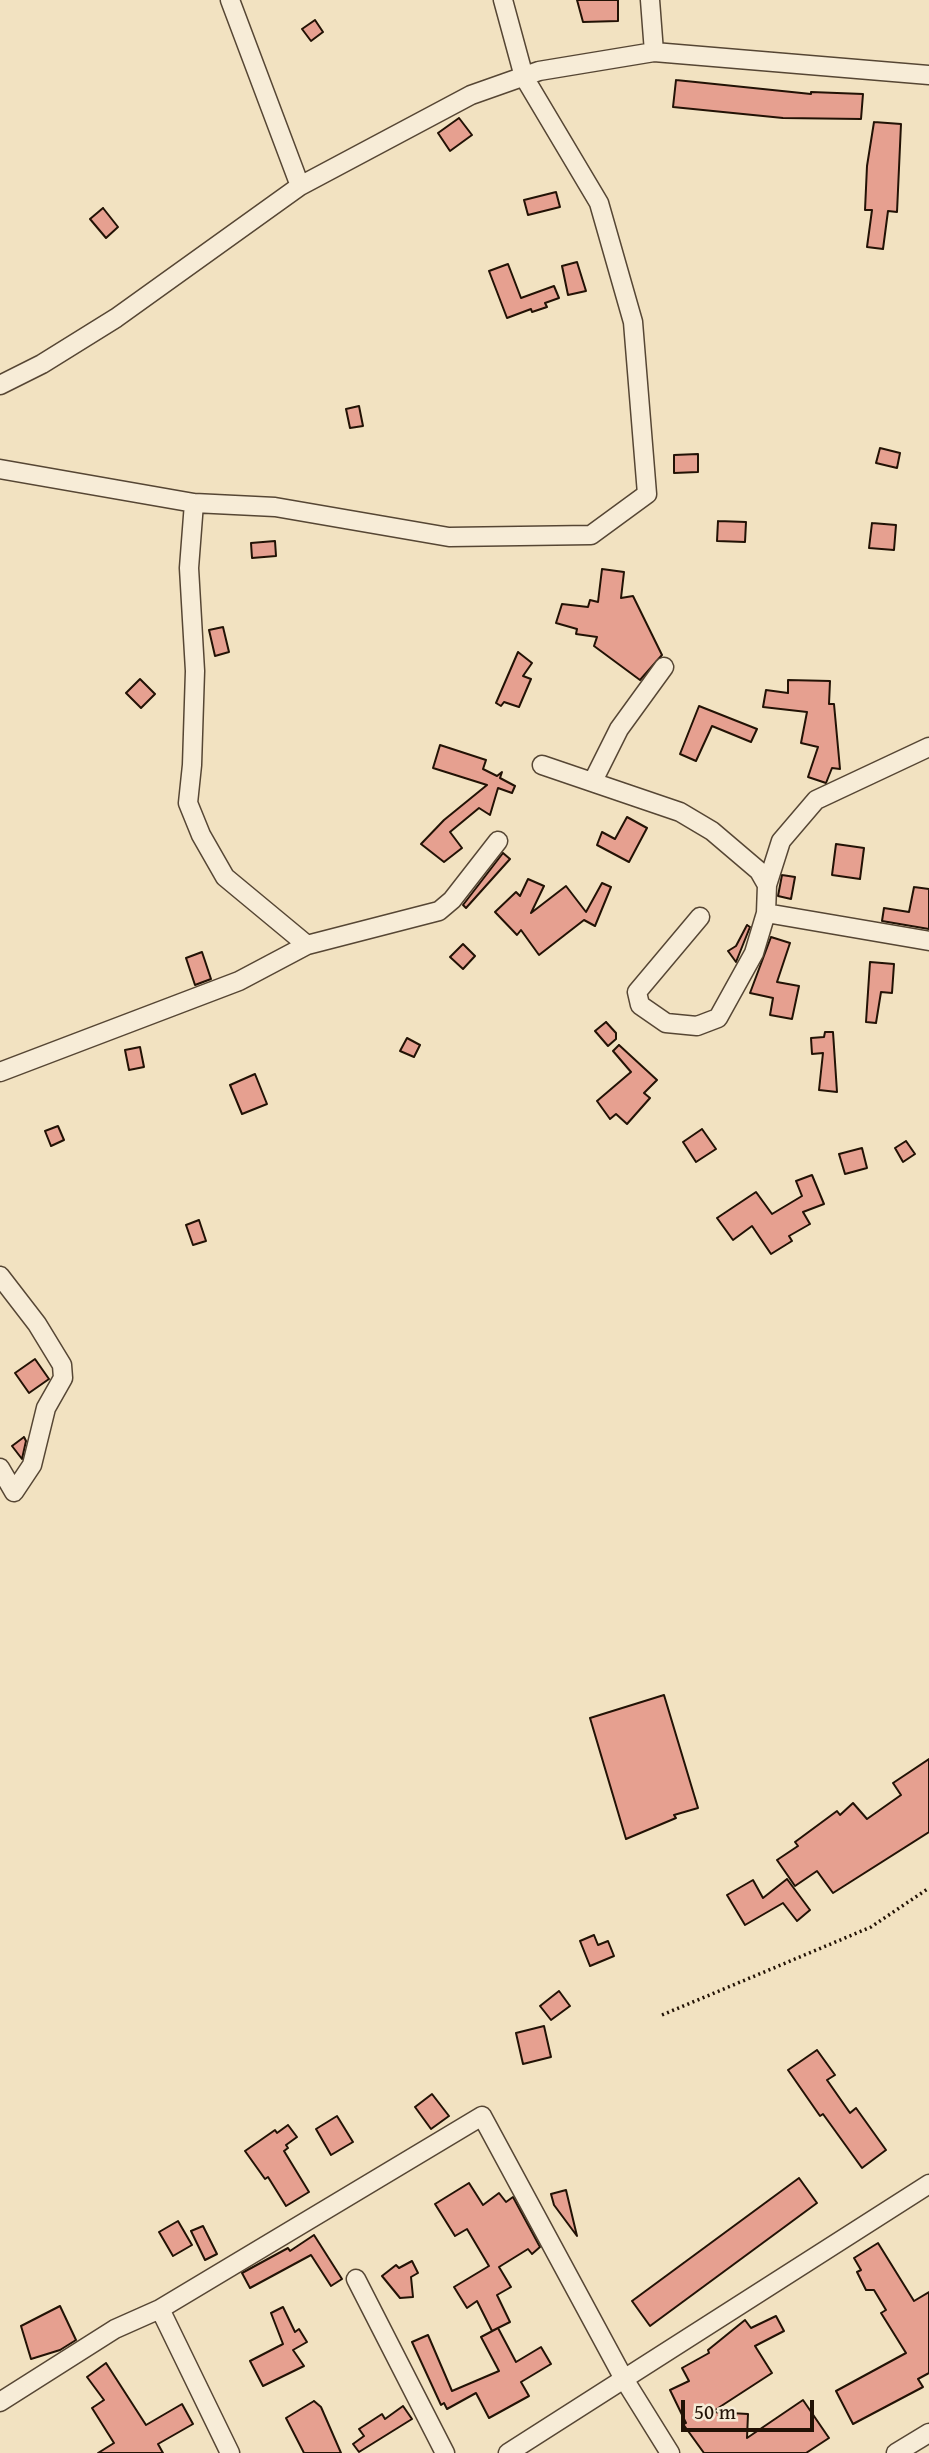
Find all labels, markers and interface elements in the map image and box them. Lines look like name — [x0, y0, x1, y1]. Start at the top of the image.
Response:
scale bar — [684, 2386, 817, 2430]
text: 50 m — [694, 2396, 736, 2427]

